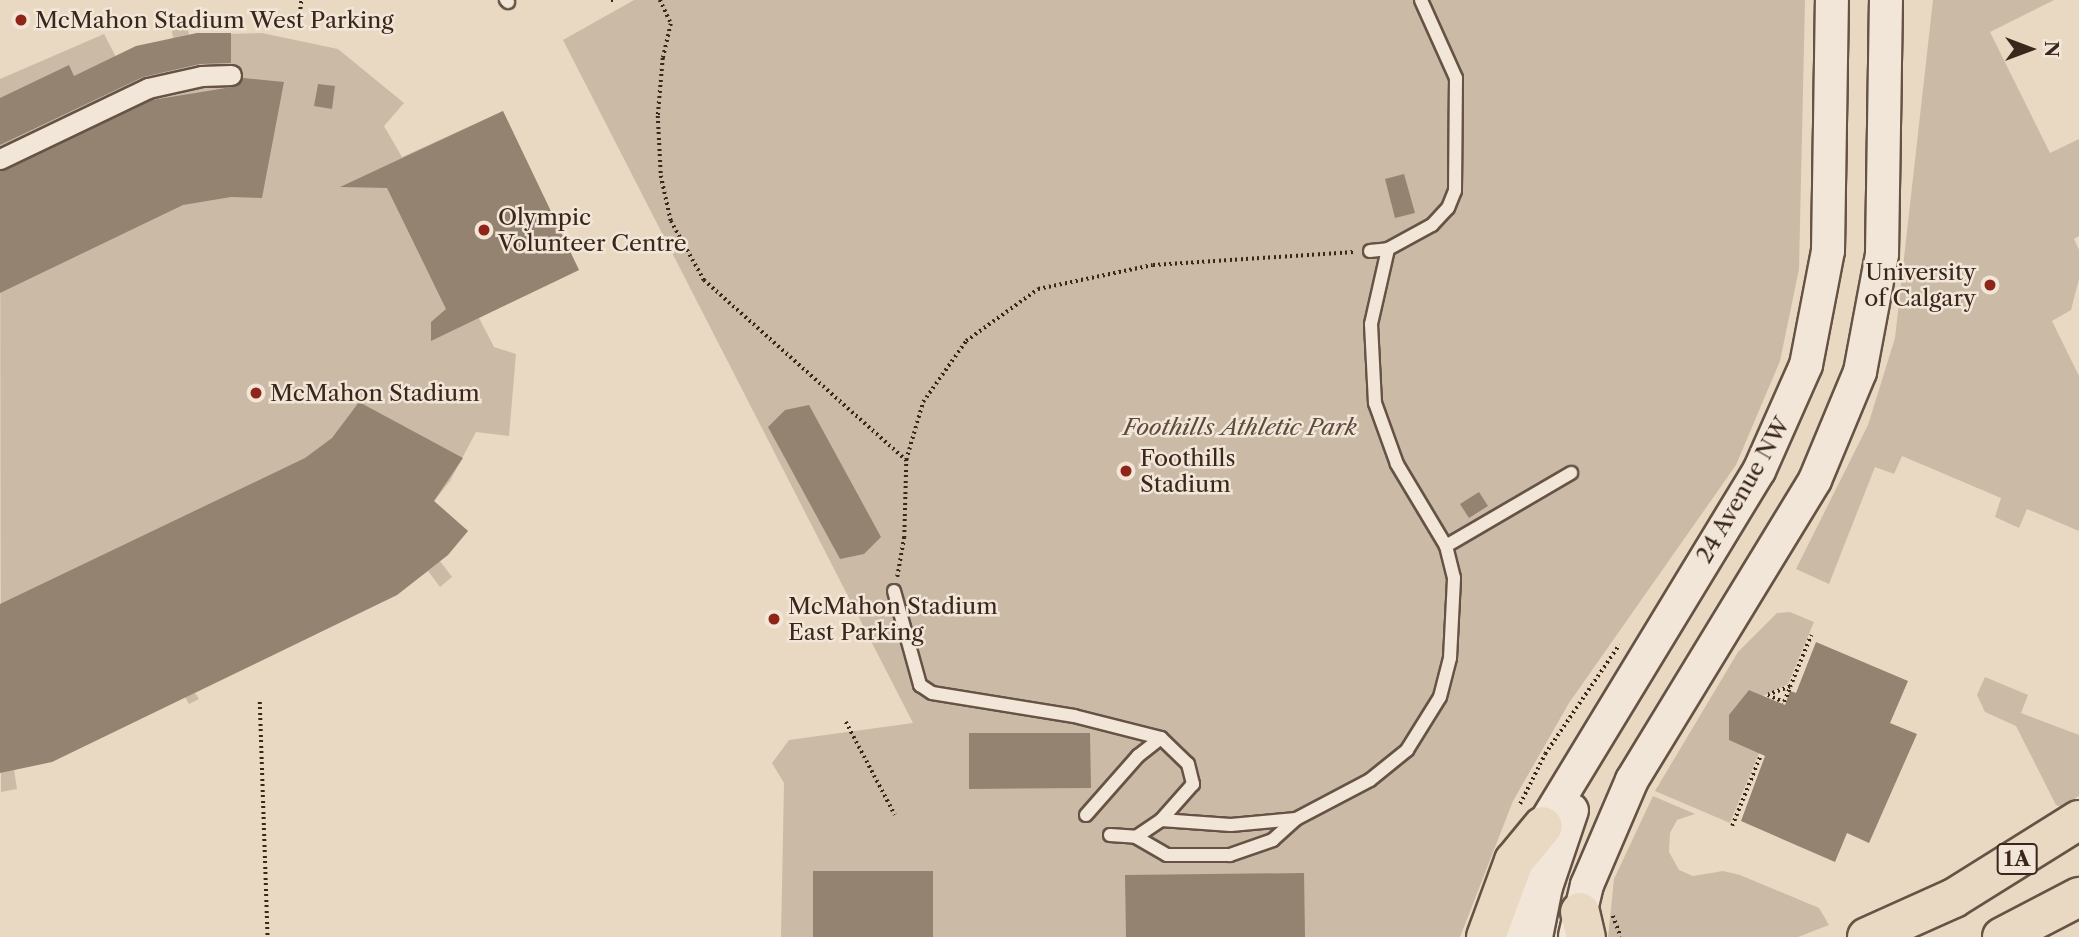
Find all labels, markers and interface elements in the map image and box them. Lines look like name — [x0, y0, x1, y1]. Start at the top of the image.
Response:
place label: McMahon Stadium West Parking — [35, 6, 394, 34]
marker: McMahon Stadium West Parking — [13, 12, 29, 28]
north arrow — [1995, 14, 2065, 84]
text: N — [2040, 41, 2063, 57]
place label: Olympic Volunteer Centre — [498, 203, 687, 257]
marker: Olympic Volunteer Centre — [476, 222, 492, 238]
place label: University of Calgary — [1864, 258, 1976, 312]
marker: University of Calgary — [1982, 277, 1998, 293]
place label: McMahon Stadium — [270, 379, 480, 407]
marker: McMahon Stadium — [248, 385, 264, 401]
street label: 24 Avenue NW — [1690, 412, 1796, 568]
park label: Foothills Athletic Park — [1123, 413, 1357, 441]
place label: Foothills Stadium — [1140, 444, 1235, 498]
marker: Foothills Stadium — [1118, 463, 1134, 479]
place label: McMahon Stadium East Parking — [788, 592, 998, 646]
marker: McMahon Stadium East Parking — [766, 611, 782, 627]
road number: 1A — [1996, 842, 2038, 876]

